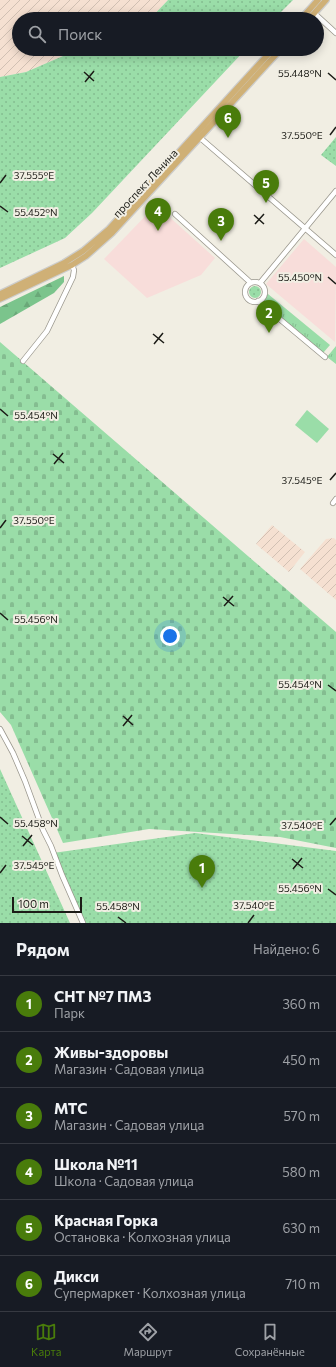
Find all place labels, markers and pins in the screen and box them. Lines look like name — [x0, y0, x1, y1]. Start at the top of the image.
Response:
pin: 6 — [215, 105, 241, 138]
pin: 5 — [253, 170, 279, 203]
pin: 4 — [145, 198, 171, 231]
pin: 3 — [208, 208, 234, 241]
pin: 2 — [256, 300, 282, 333]
pin: 1 — [189, 855, 215, 888]

